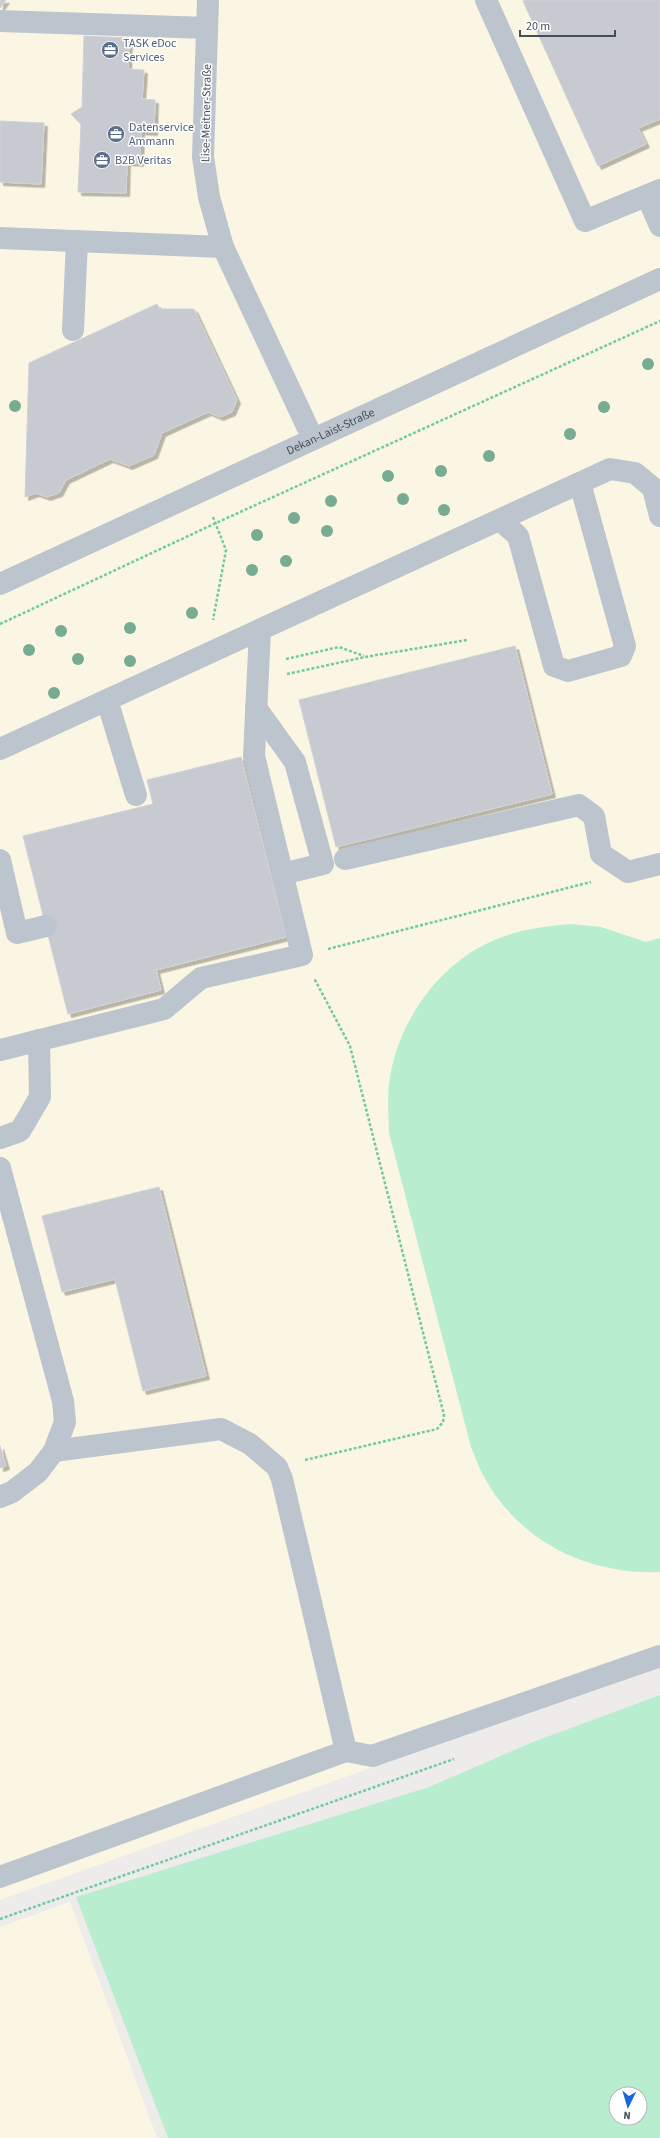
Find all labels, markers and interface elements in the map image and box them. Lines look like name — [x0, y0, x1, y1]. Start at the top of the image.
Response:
scale bar — [520, 12, 615, 38]
text: 20 m — [526, 18, 550, 35]
place label: TASK eDoc Services — [123, 35, 177, 66]
office icon: TASK eDoc Services — [100, 40, 120, 60]
street label: Lise-Meitner-Straße — [197, 64, 216, 162]
place label: Datenservice Ammann — [129, 119, 194, 150]
office icon: Datenservice Ammann — [106, 124, 126, 144]
office icon: B2B Veritas — [92, 150, 112, 170]
place label: B2B Veritas — [115, 152, 171, 169]
street label: Dekan-Laist-Straße — [284, 404, 378, 460]
north arrow — [608, 2086, 648, 2126]
text: N — [623, 2108, 631, 2123]

